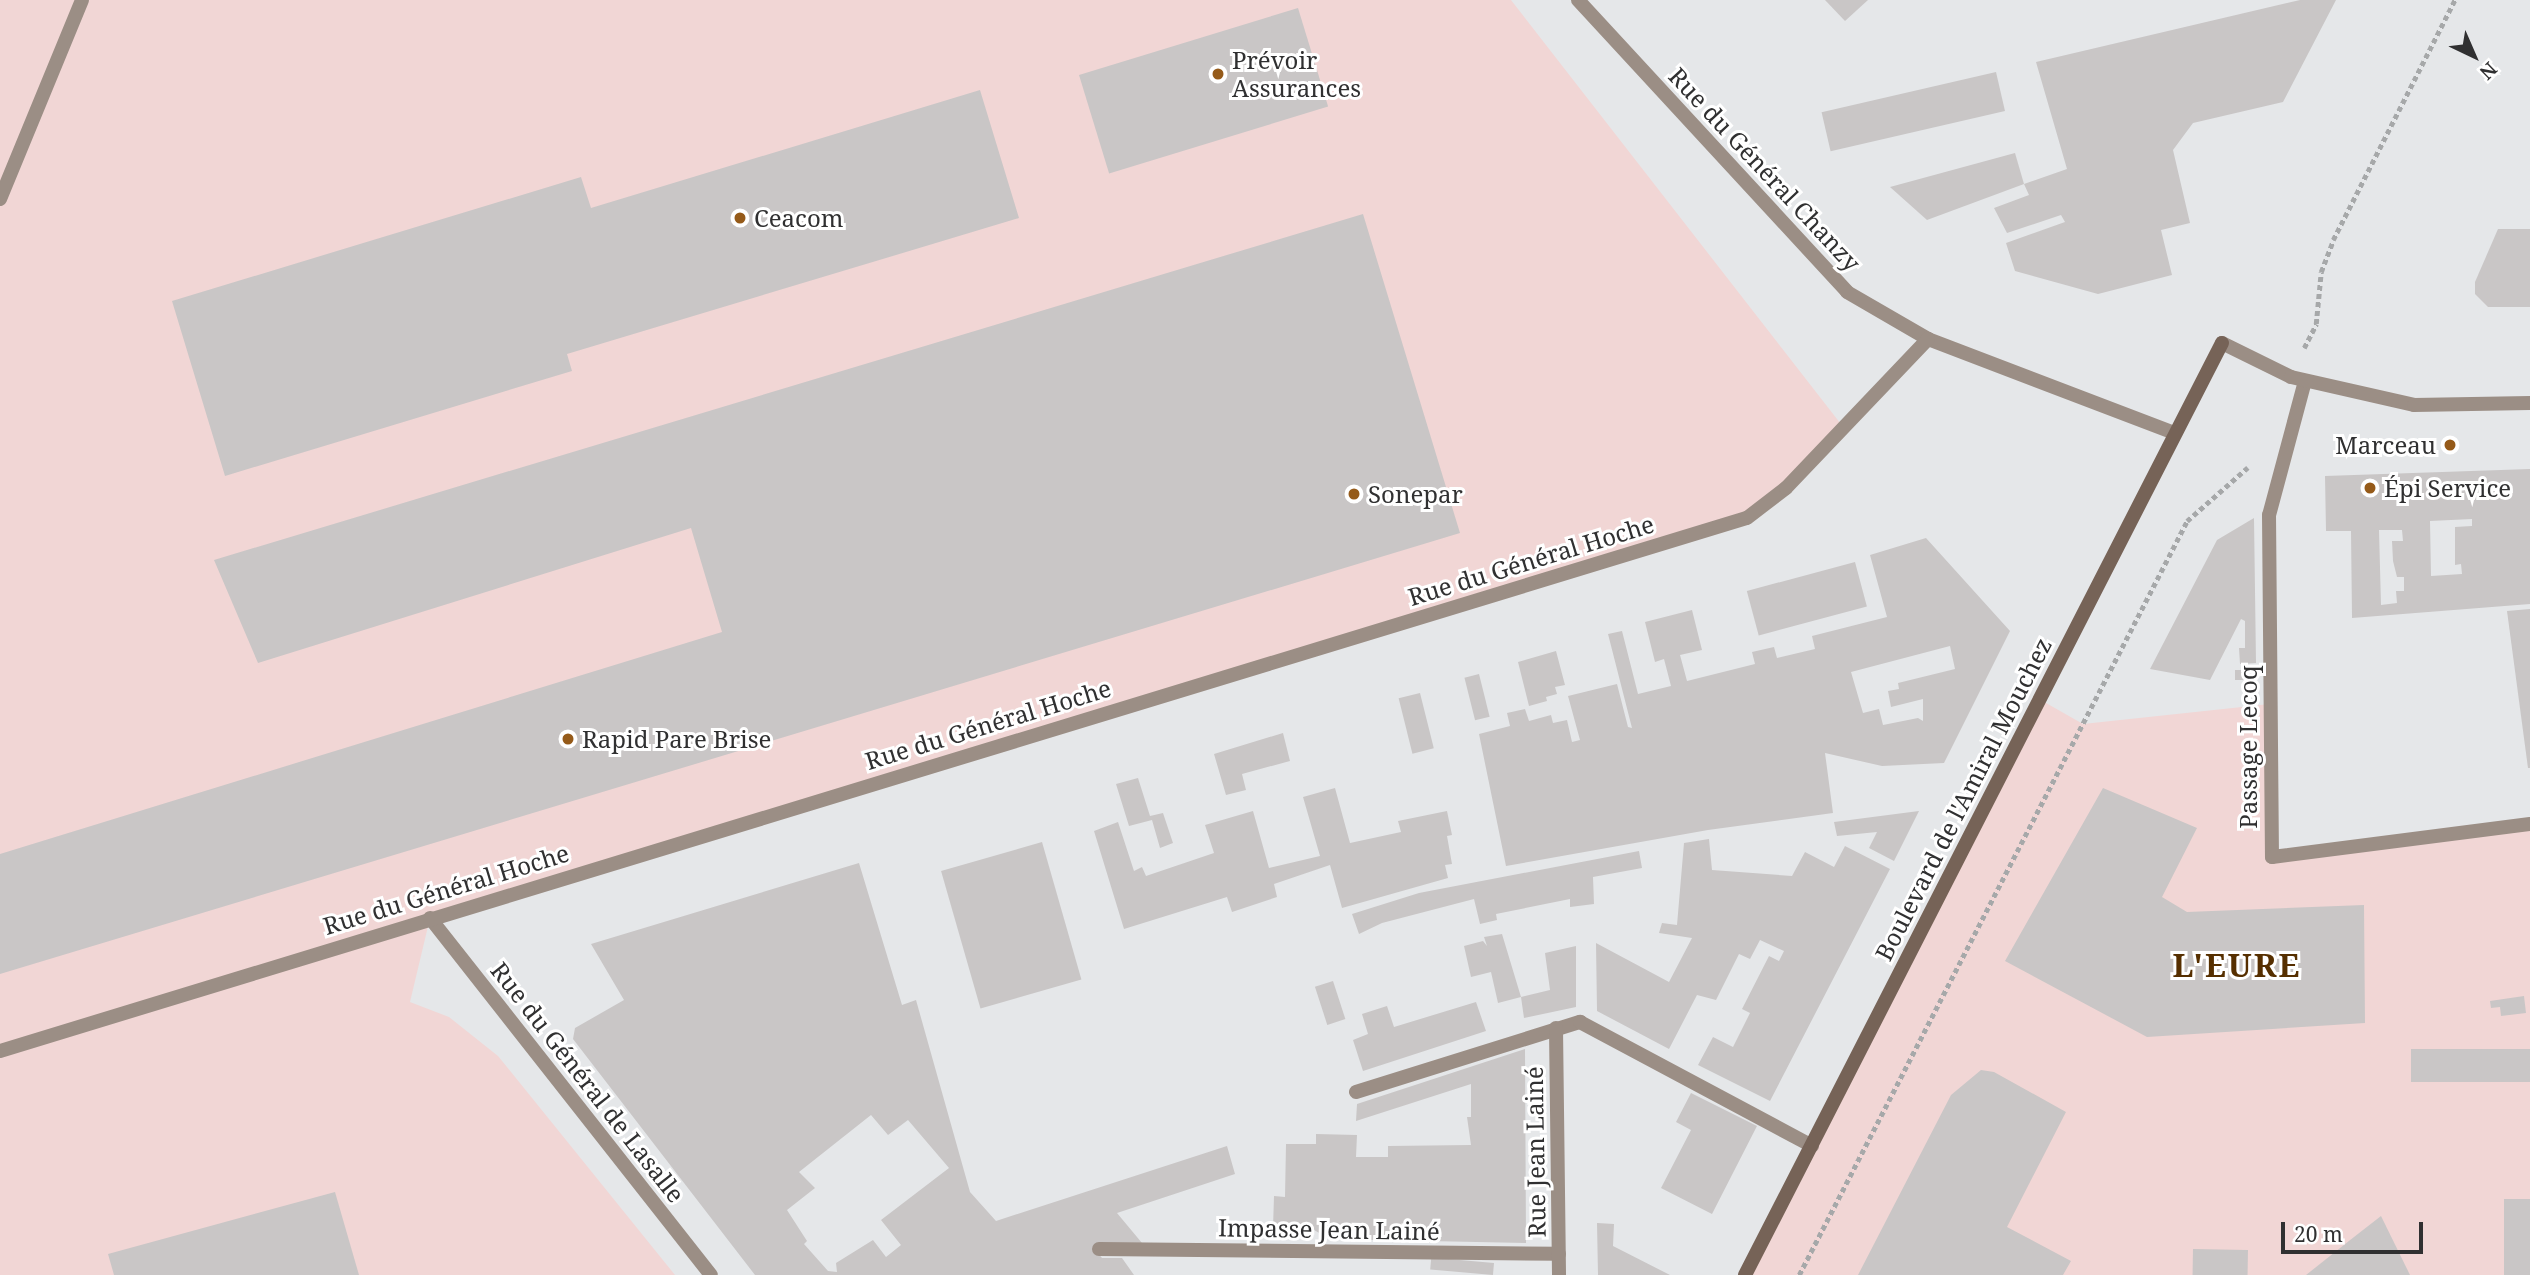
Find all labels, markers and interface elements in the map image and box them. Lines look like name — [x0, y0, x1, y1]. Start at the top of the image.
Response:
north arrow — [2439, 21, 2509, 91]
place label: Prévoir Assurances — [1232, 46, 1361, 102]
text: N — [2474, 57, 2503, 86]
street label: Rue du Général Chanzy — [1663, 61, 1867, 277]
marker: Prévoir Assurances — [1210, 66, 1226, 82]
place label: Ceacom — [754, 204, 843, 232]
marker: Ceacom — [732, 210, 748, 226]
place label: Marceau — [2335, 431, 2436, 459]
marker: Marceau — [2442, 437, 2458, 453]
place label: Épi Service — [2384, 474, 2511, 502]
place label: Sonepar — [1368, 480, 1463, 508]
marker: Épi Service — [2362, 480, 2378, 496]
marker: Sonepar — [1346, 486, 1362, 502]
street label: Rue du Général Hoche — [1405, 509, 1657, 611]
street label: Boulevard de l'Amiral Mouchez — [1869, 633, 2057, 965]
street label: Passage Lecoq — [2234, 665, 2262, 829]
street label: Rue du Général Hoche — [862, 673, 1114, 775]
place label: Rapid Pare Brise — [582, 725, 771, 753]
marker: Rapid Pare Brise — [560, 731, 576, 747]
street label: Rue du Général Hoche — [320, 838, 572, 940]
district label: L'EURE — [2173, 946, 2301, 984]
street label: Rue du Général de Lasalle — [485, 956, 691, 1208]
street label: Rue Jean Lainé — [1519, 1066, 1551, 1238]
scale bar — [2285, 1208, 2427, 1252]
street label: Impasse Jean Lainé — [1218, 1213, 1440, 1245]
text: 20 m — [2294, 1220, 2343, 1248]

